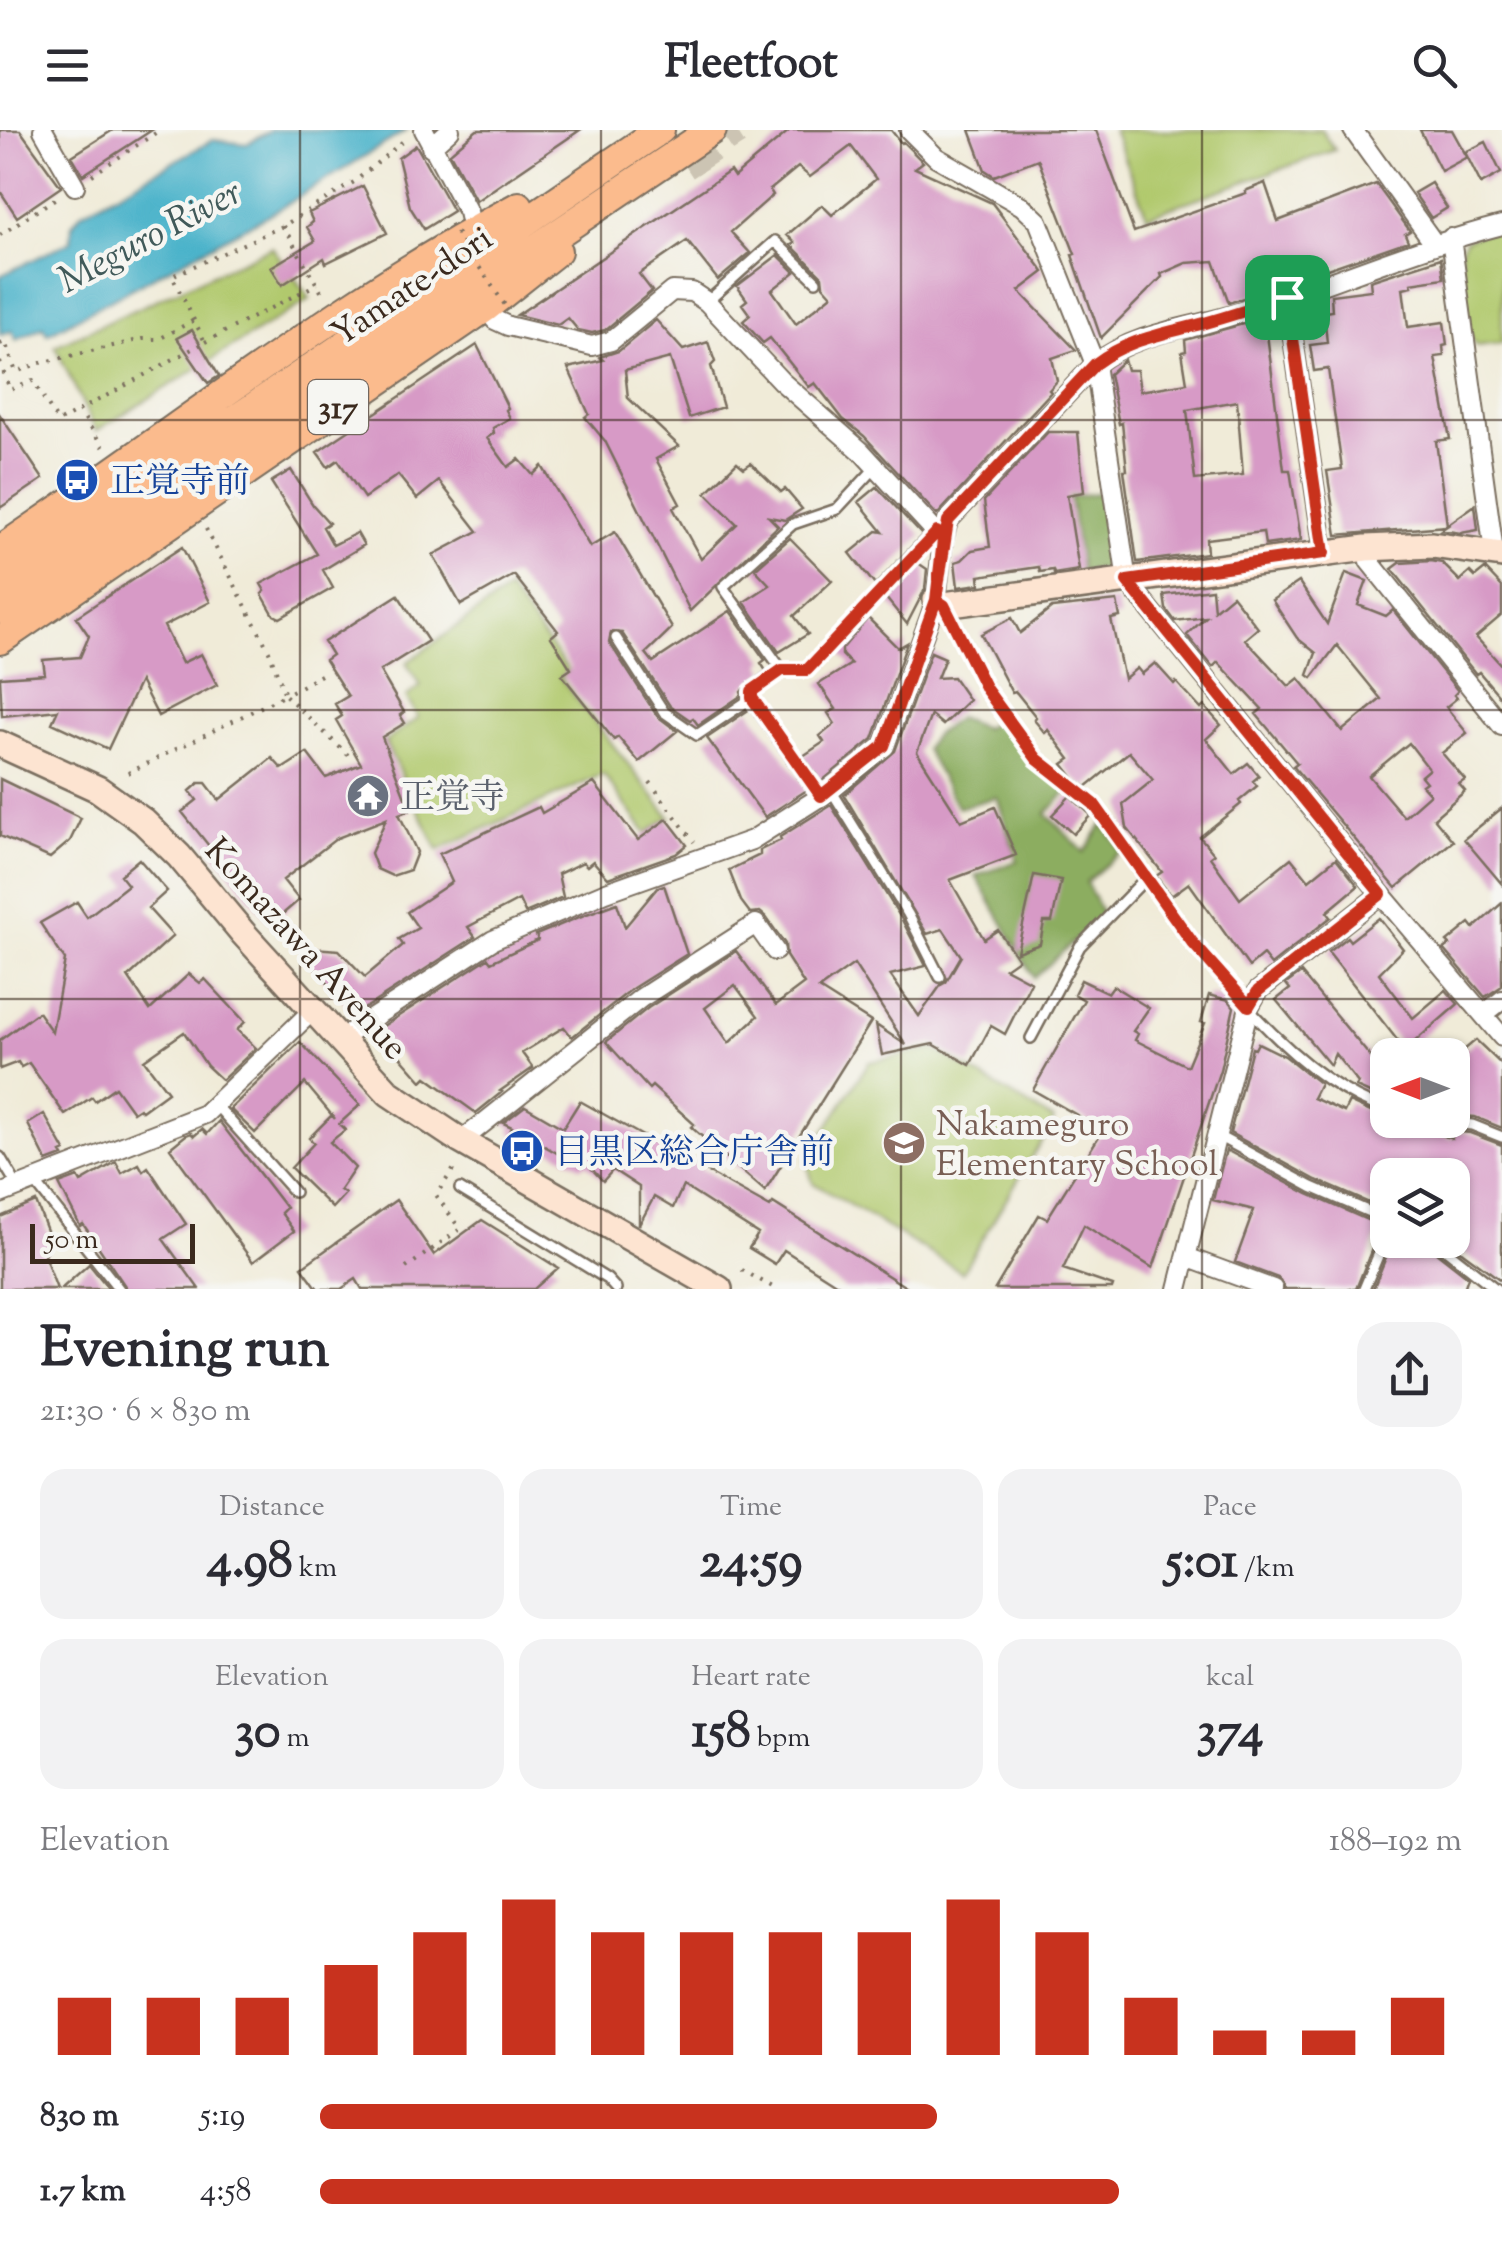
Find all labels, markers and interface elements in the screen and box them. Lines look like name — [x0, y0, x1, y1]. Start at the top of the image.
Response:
text: Fleetfoot — [664, 33, 838, 98]
icon: menu — [40, 38, 95, 93]
icon: search — [1407, 38, 1462, 93]
water label: Meguro River — [50, 168, 252, 309]
street label: Yamate-dori — [322, 215, 504, 361]
pin — [1245, 255, 1330, 340]
icon: arrive — [1260, 270, 1315, 325]
road number: 317 — [308, 380, 368, 434]
bus stop icon: 正覚寺前 — [54, 457, 100, 503]
place label: 正覚寺前 — [110, 458, 250, 509]
temple icon: 正覚寺 — [345, 773, 391, 819]
place label: 正覚寺 — [400, 774, 505, 825]
street label: Komazawa Avenue — [191, 828, 418, 1073]
north arrow — [1370, 1038, 1470, 1138]
map controls — [1370, 1038, 1470, 1258]
place label: Nakameguro Elementary School — [936, 1101, 1219, 1192]
school or university icon: Nakameguro Elementary School — [881, 1120, 927, 1166]
bus stop icon: 目黒区総合庁舎前 — [499, 1128, 545, 1174]
place label: 目黒区総合庁舎前 — [554, 1129, 834, 1180]
button: layers — [1370, 1158, 1470, 1258]
scale bar — [30, 1219, 195, 1264]
text: 50 m — [45, 1221, 99, 1261]
text: Evening run — [40, 1312, 329, 1391]
button: share — [1357, 1322, 1462, 1427]
text: 21:30 · 6 × 830 m — [40, 1389, 251, 1435]
text: Distance — [219, 1488, 325, 1528]
text: Time — [720, 1488, 782, 1528]
text: Pace — [1203, 1488, 1257, 1528]
text: 4.98 — [207, 1528, 293, 1600]
text: 24:59 — [700, 1528, 803, 1600]
text: 5:01 — [1165, 1528, 1238, 1600]
text: km — [293, 1549, 337, 1589]
text: /km — [1238, 1549, 1295, 1589]
text: Elevation — [215, 1658, 329, 1698]
text: Heart rate — [691, 1658, 811, 1698]
text: kcal — [1206, 1658, 1254, 1698]
text: 30 — [234, 1698, 281, 1770]
text: 158 — [692, 1698, 751, 1770]
text: 374 — [1196, 1698, 1264, 1770]
text: m — [281, 1719, 310, 1759]
text: bpm — [751, 1719, 810, 1759]
text: Elevation — [40, 1819, 170, 1865]
text: 188–192 m — [1329, 1819, 1462, 1865]
text: 830 m — [40, 2094, 119, 2140]
text: 5:19 — [200, 2094, 245, 2140]
text: 1.7 km — [40, 2169, 126, 2215]
text: 4:58 — [200, 2169, 251, 2215]

